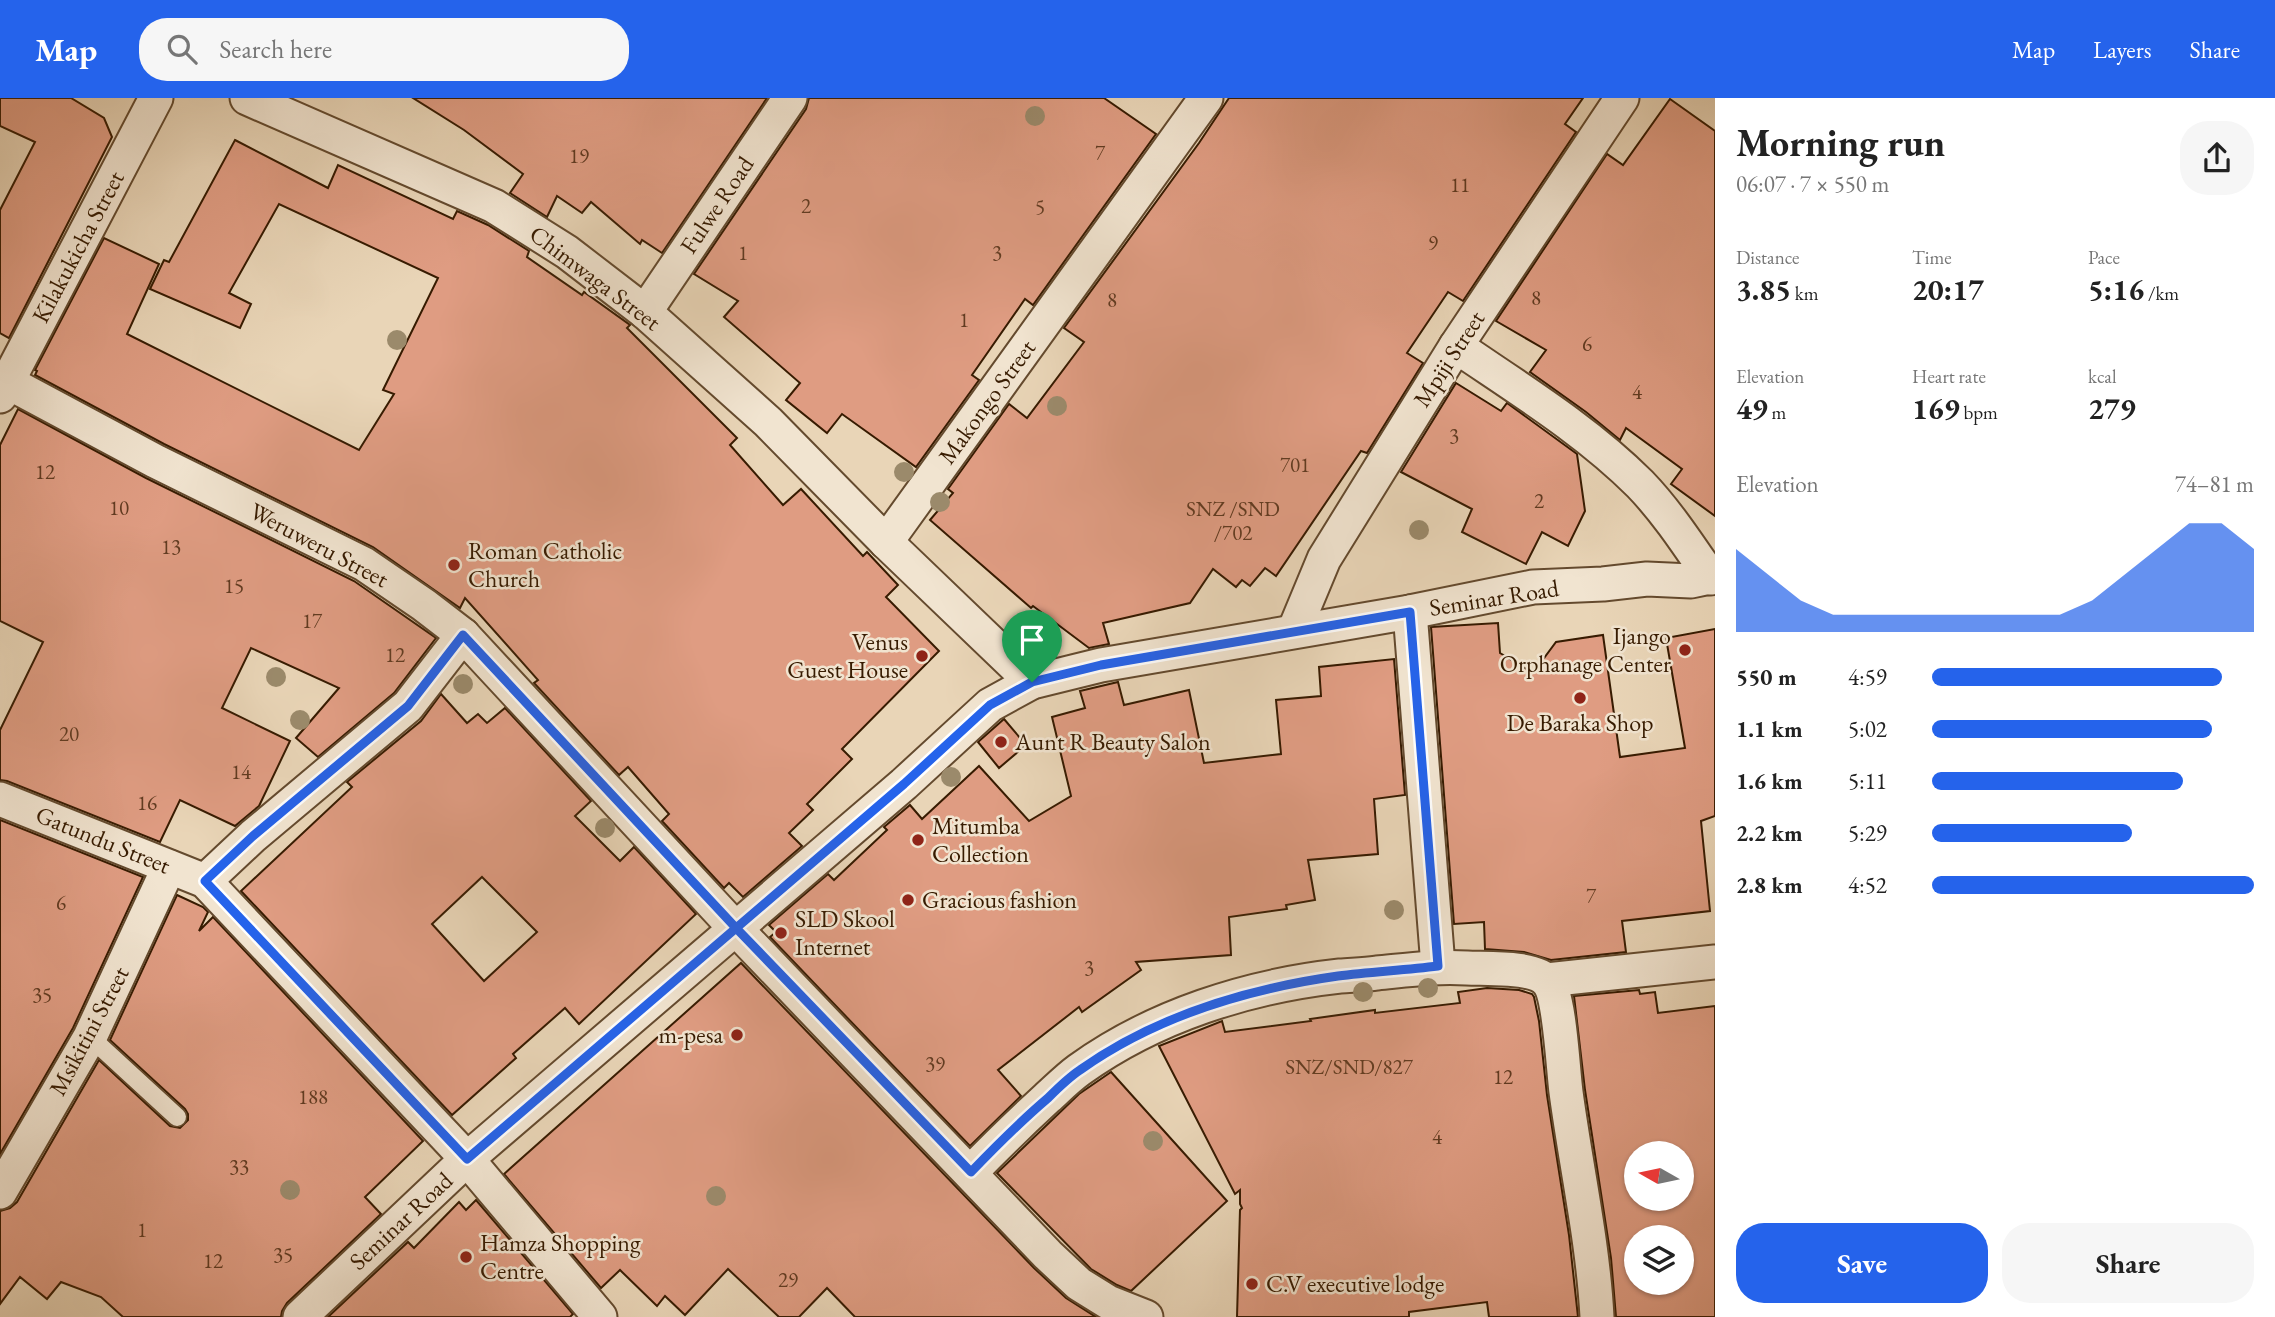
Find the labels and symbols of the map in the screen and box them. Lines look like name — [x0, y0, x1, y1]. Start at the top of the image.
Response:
house number: 7 — [1095, 139, 1106, 166]
house number: 19 — [569, 142, 589, 169]
street label: Fulwe Road — [673, 149, 761, 259]
street label: Kilakukicha Street — [24, 165, 131, 328]
house number: 11 — [1450, 171, 1470, 198]
house number: 2 — [801, 192, 811, 219]
house number: 5 — [1035, 193, 1045, 220]
street label: Chimwaga Street — [523, 218, 668, 337]
house number: 9 — [1428, 229, 1438, 256]
house number: 1 — [738, 239, 748, 266]
house number: 3 — [992, 239, 1002, 266]
house number: 8 — [1531, 284, 1541, 311]
house number: 8 — [1107, 286, 1117, 313]
street label: Mpiji Street — [1406, 304, 1491, 413]
house number: 1 — [959, 306, 969, 333]
house number: 6 — [1582, 330, 1592, 357]
street label: Makongo Street — [931, 333, 1042, 470]
house number: 4 — [1632, 378, 1643, 405]
house number: 3 — [1449, 422, 1459, 449]
house number: 701 — [1280, 451, 1310, 478]
house number: 12 — [35, 458, 55, 485]
house number: 2 — [1534, 487, 1544, 514]
house number: 10 — [109, 494, 129, 521]
street label: Weruweru Street — [244, 495, 394, 594]
house number: SNZ /SND /702 — [1186, 495, 1280, 546]
house number: 13 — [161, 533, 181, 560]
place label: Roman Catholic Church — [468, 535, 622, 594]
marker: Roman Catholic Church — [446, 557, 462, 573]
house number: 15 — [224, 572, 244, 599]
street label: Seminar Road — [1427, 572, 1562, 623]
house number: 17 — [302, 607, 323, 634]
pin — [1002, 610, 1062, 682]
place label: Ijango Orphanage Center — [1500, 620, 1671, 679]
place label: Venus Guest House — [787, 626, 908, 685]
house number: 12 — [385, 641, 405, 668]
marker: Ijango Orphanage Center — [1677, 642, 1693, 658]
marker: Venus Guest House — [914, 648, 930, 664]
marker: De Baraka Shop — [1572, 690, 1588, 706]
place label: De Baraka Shop — [1507, 707, 1654, 738]
house number: 20 — [59, 720, 79, 747]
place label: Aunt R Beauty Salon — [1014, 726, 1211, 757]
marker: Aunt R Beauty Salon — [993, 734, 1009, 750]
house number: 14 — [231, 758, 252, 785]
house number: 16 — [137, 789, 157, 816]
street label: Gatundu Street — [31, 799, 175, 881]
place label: Mitumba Collection — [932, 810, 1029, 869]
marker: Mitumba Collection — [910, 832, 926, 848]
house number: 7 — [1586, 882, 1597, 909]
place label: Gracious fashion — [922, 884, 1077, 915]
house number: 6 — [56, 889, 66, 916]
marker: Gracious fashion — [900, 892, 916, 908]
place label: SLD Skool Internet — [795, 903, 895, 962]
marker: SLD Skool Internet — [773, 925, 789, 941]
house number: 3 — [1084, 954, 1094, 981]
street label: Msikitini Street — [42, 960, 136, 1101]
house number: 35 — [32, 981, 52, 1008]
place label: m-pesa — [659, 1019, 723, 1050]
marker: m-pesa — [729, 1027, 745, 1043]
house number: 39 — [925, 1050, 945, 1077]
house number: SNZ/SND/827 — [1285, 1053, 1414, 1080]
house number: 12 — [1493, 1063, 1513, 1090]
house number: 188 — [298, 1083, 328, 1110]
house number: 4 — [1432, 1123, 1443, 1150]
north arrow — [1624, 1141, 1694, 1211]
house number: 33 — [229, 1153, 249, 1180]
street label: Seminar Road — [342, 1164, 460, 1276]
house number: 1 — [137, 1216, 147, 1243]
place label: Hamza Shopping Centre — [480, 1227, 641, 1286]
house number: 35 — [273, 1241, 293, 1268]
house number: 12 — [203, 1247, 223, 1274]
marker: Hamza Shopping Centre — [458, 1249, 474, 1265]
house number: 29 — [778, 1266, 798, 1293]
place label: C.V executive lodge — [1266, 1268, 1444, 1299]
marker: C.V executive lodge — [1244, 1276, 1260, 1292]

